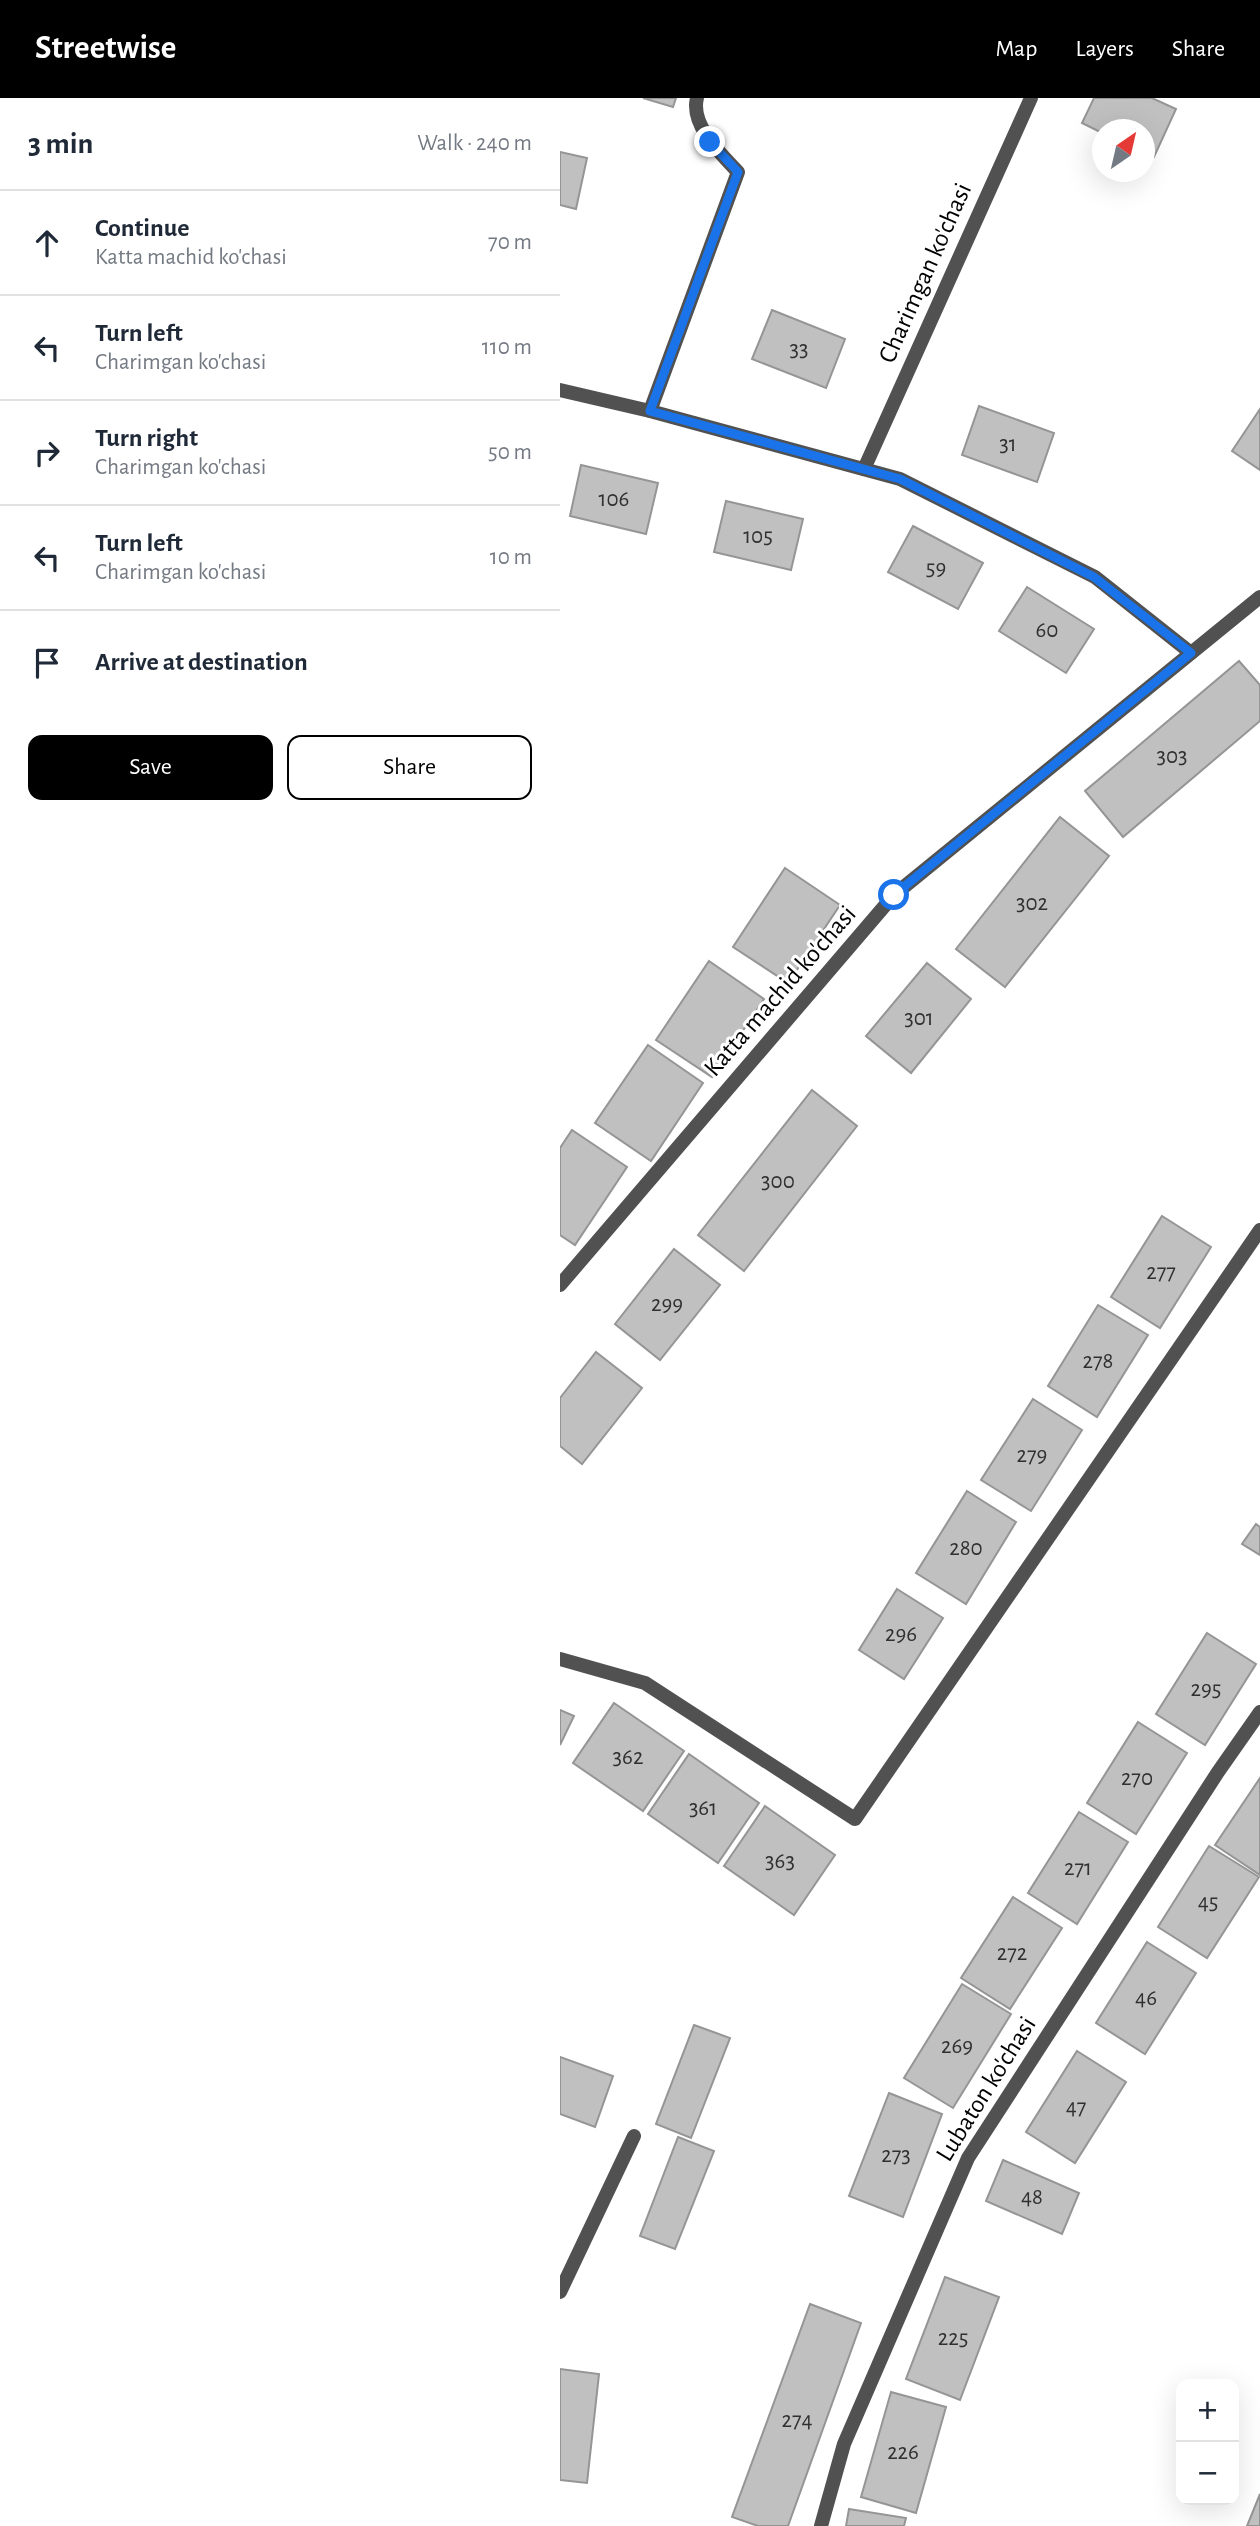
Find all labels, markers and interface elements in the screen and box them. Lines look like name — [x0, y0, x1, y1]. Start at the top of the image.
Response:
text: Streetwise — [35, 32, 176, 65]
text: Map — [995, 37, 1037, 61]
text: Layers — [1075, 37, 1134, 61]
text: Share — [1172, 37, 1225, 61]
north arrow — [1092, 119, 1155, 182]
route end — [694, 126, 725, 157]
text: 3 min — [28, 129, 93, 159]
text: Walk · 240 m — [417, 132, 532, 155]
street label: Charimgan ko'chasi — [874, 179, 976, 367]
text: Continue — [95, 215, 190, 241]
icon: ahead — [28, 224, 66, 262]
text: 70 m — [488, 231, 532, 254]
text: Katta machid ko'chasi — [95, 246, 287, 269]
text: Turn left — [95, 320, 183, 346]
icon: left — [28, 329, 66, 367]
text: 110 m — [482, 336, 532, 359]
house number: 33 — [790, 338, 808, 361]
text: Charimgan ko'chasi — [95, 351, 266, 374]
text: Turn right — [95, 425, 198, 451]
house number: 31 — [999, 433, 1017, 456]
icon: right — [28, 434, 66, 472]
text: 50 m — [488, 441, 532, 464]
text: Charimgan ko'chasi — [95, 456, 266, 479]
house number: 106 — [599, 488, 629, 511]
house number: 105 — [743, 525, 773, 548]
text: Turn left — [95, 530, 183, 556]
icon: left — [28, 539, 66, 577]
text: 10 m — [490, 546, 532, 569]
house number: 59 — [926, 557, 946, 580]
text: Charimgan ko'chasi — [95, 561, 266, 584]
house number: 60 — [1036, 619, 1058, 642]
icon: arrive — [28, 644, 66, 682]
text: Arrive at destination — [95, 649, 308, 675]
button: Save — [28, 735, 273, 800]
button: Share — [287, 735, 532, 800]
house number: 303 — [1156, 745, 1188, 768]
route start — [878, 879, 909, 910]
house number: 302 — [1016, 892, 1048, 915]
street label: Katta machid ko'chasi — [699, 901, 861, 1081]
house number: 301 — [904, 1007, 934, 1030]
house number: 300 — [761, 1170, 795, 1193]
house number: 277 — [1146, 1261, 1176, 1284]
house number: 299 — [651, 1293, 683, 1316]
house number: 278 — [1083, 1350, 1113, 1373]
house number: 279 — [1017, 1444, 1047, 1467]
house number: 280 — [949, 1537, 983, 1560]
house number: 296 — [885, 1623, 917, 1646]
house number: 295 — [1191, 1678, 1221, 1701]
house number: 362 — [613, 1746, 643, 1769]
house number: 270 — [1121, 1767, 1153, 1790]
house number: 361 — [689, 1797, 717, 1820]
house number: 363 — [765, 1850, 795, 1873]
house number: 271 — [1064, 1857, 1092, 1880]
house number: 45 — [1198, 1891, 1218, 1914]
house number: 272 — [997, 1942, 1027, 1965]
house number: 46 — [1135, 1987, 1157, 2010]
street label: Lubaton ko'chasi — [931, 2012, 1041, 2166]
house number: 269 — [941, 2035, 973, 2058]
house number: 47 — [1066, 2096, 1086, 2119]
house number: 273 — [881, 2144, 911, 2167]
house number: 48 — [1021, 2186, 1043, 2209]
house number: 225 — [938, 2327, 968, 2350]
map controls — [1176, 2379, 1239, 2505]
button: + — [1176, 2379, 1239, 2442]
house number: 274 — [781, 2409, 813, 2432]
house number: 226 — [887, 2441, 919, 2464]
button: − — [1176, 2442, 1239, 2505]

